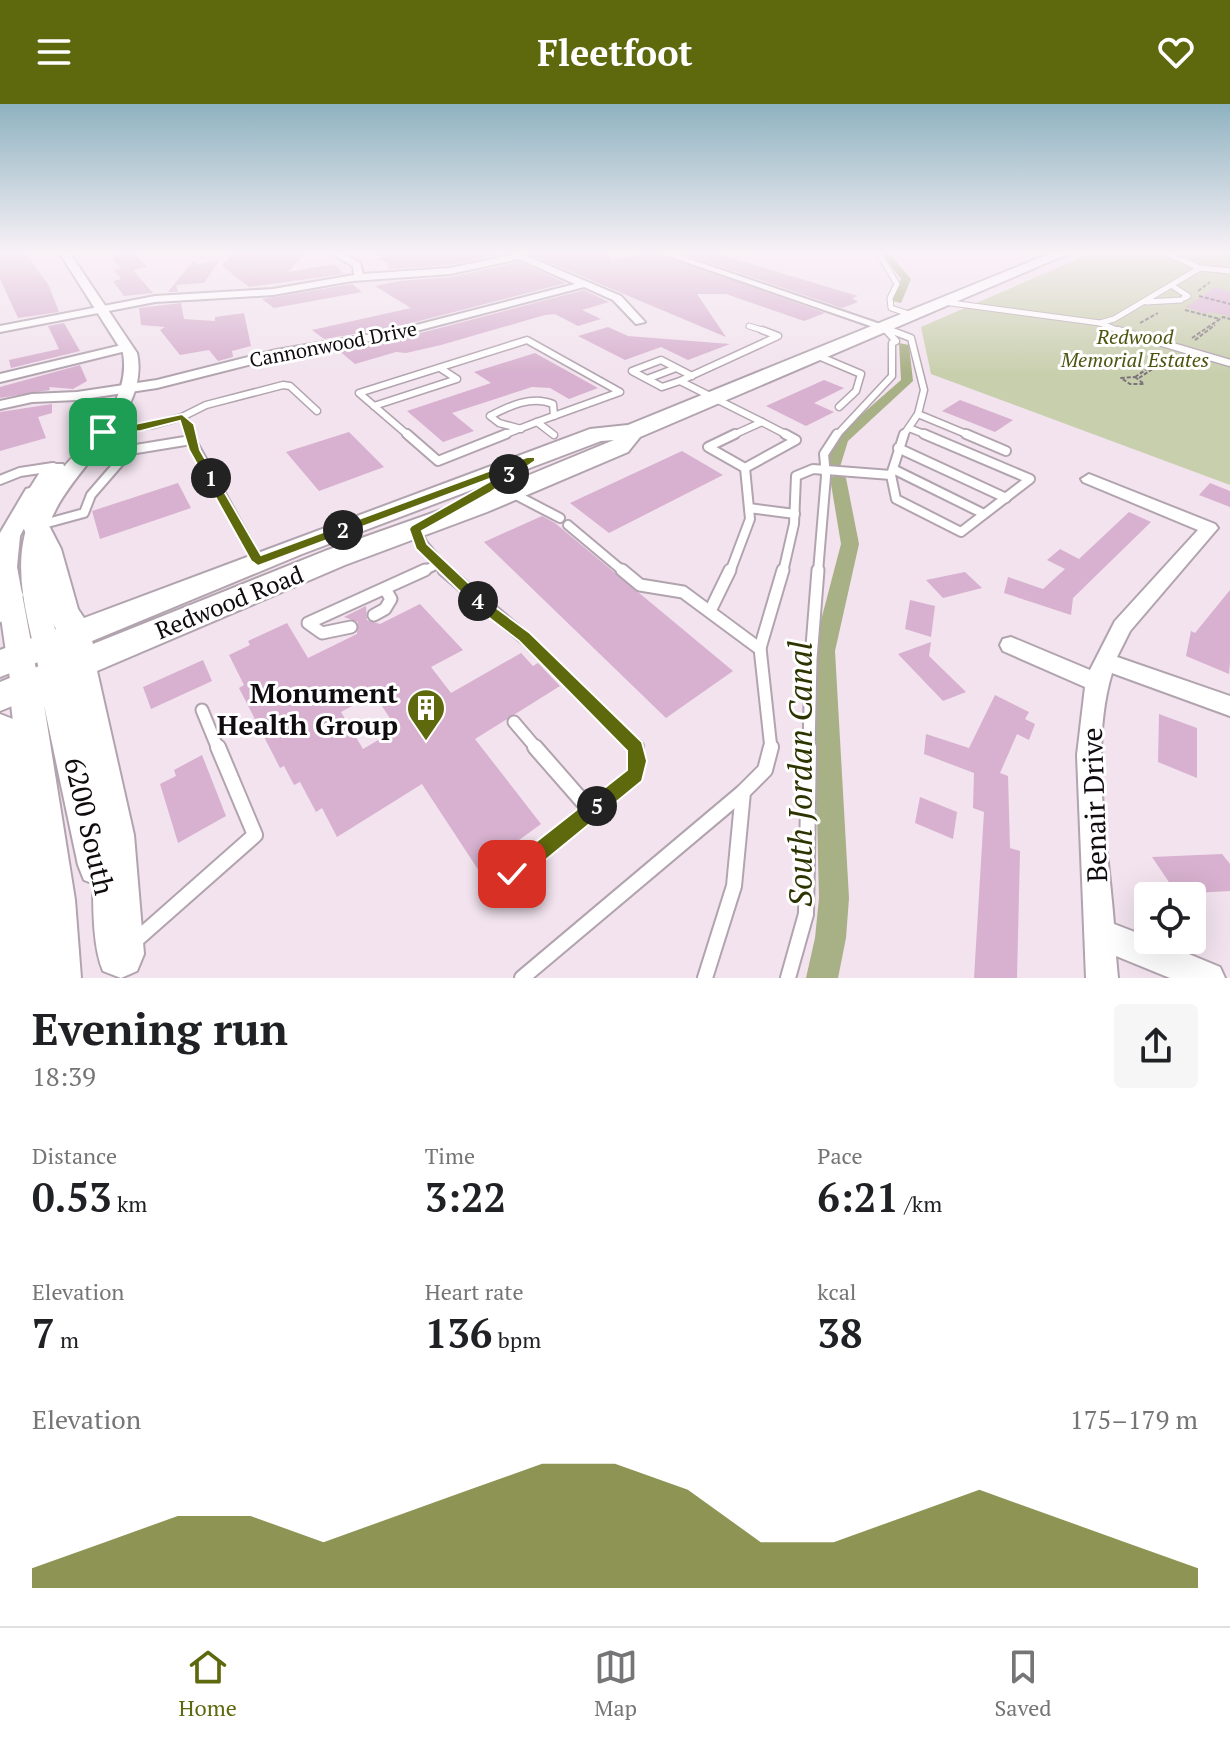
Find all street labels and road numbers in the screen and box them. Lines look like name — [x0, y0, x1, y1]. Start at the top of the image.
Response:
street label: Cannonwood Drive — [247, 315, 419, 373]
street label: Redwood Road — [150, 558, 308, 646]
street label: Benair Drive — [1073, 727, 1115, 883]
street label: 6200 South — [56, 754, 124, 898]

